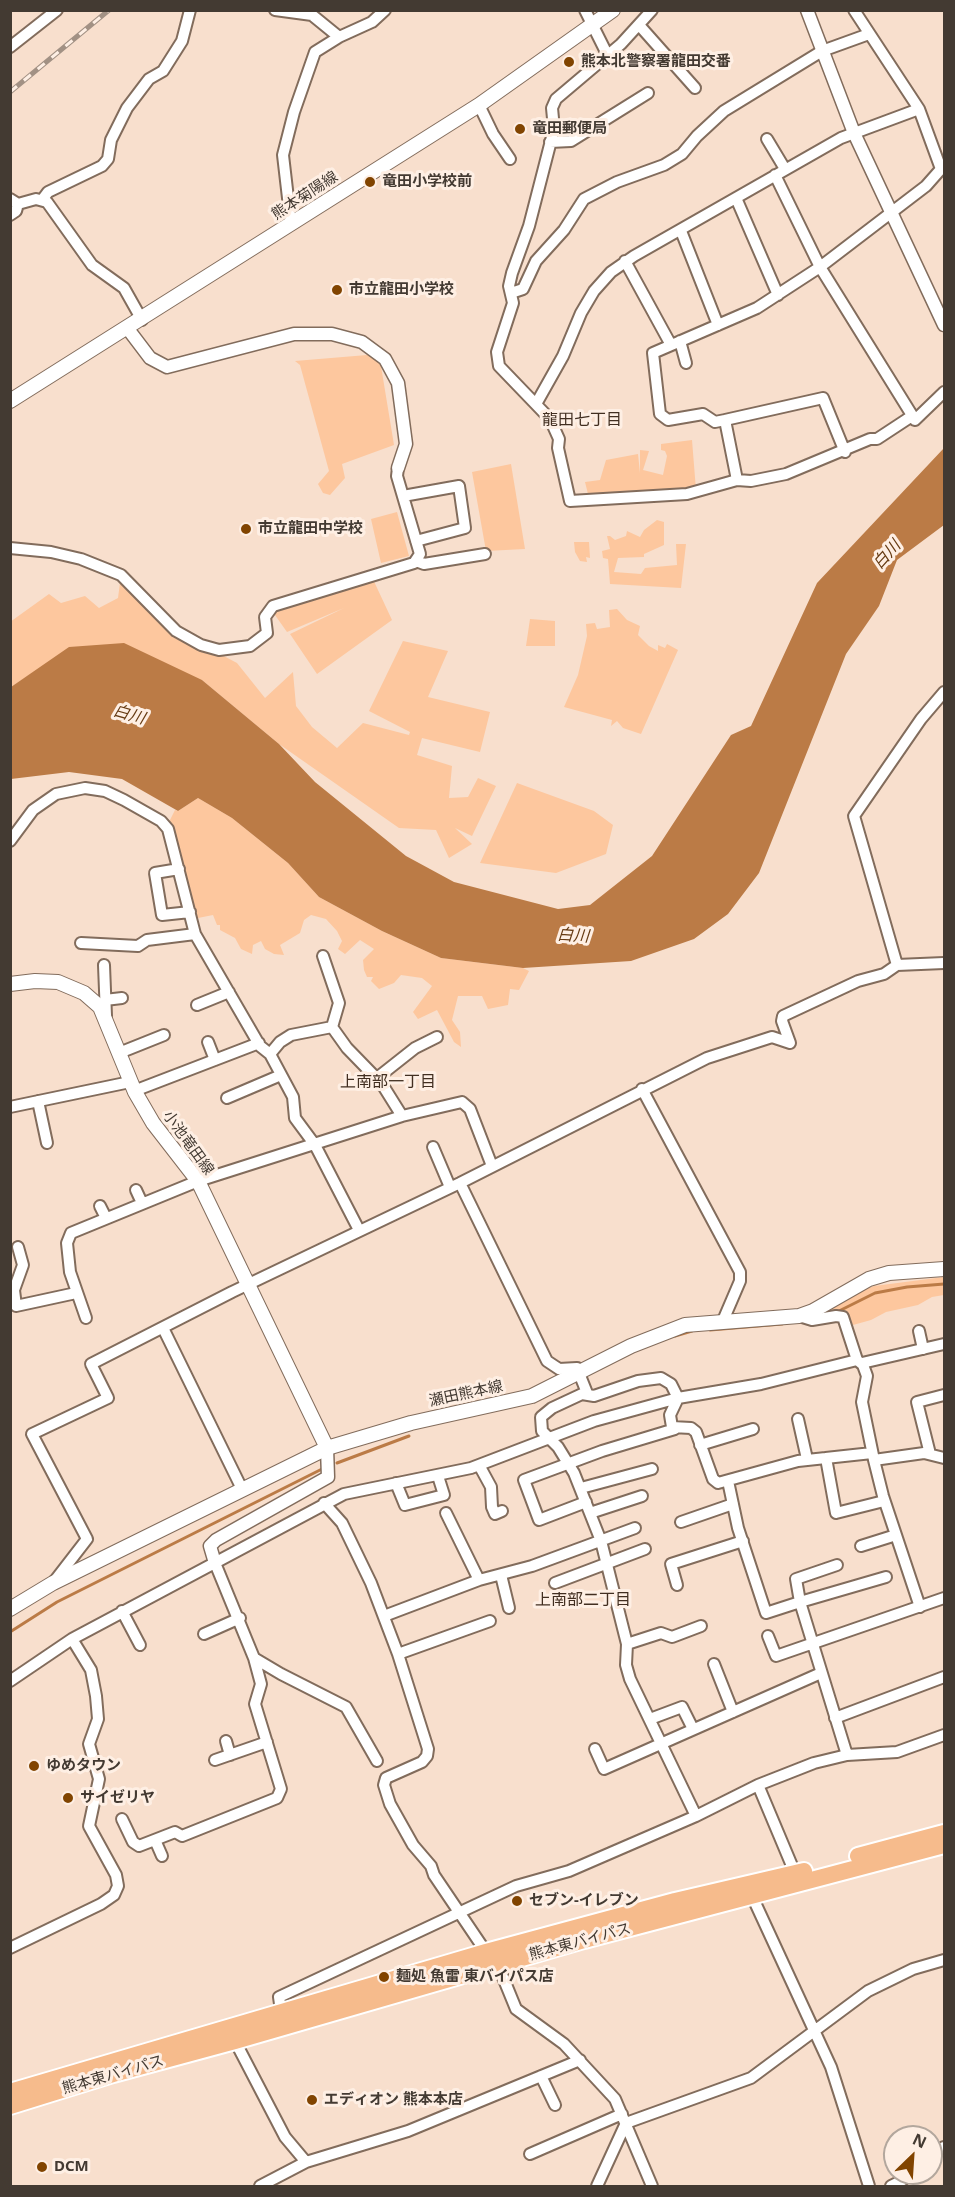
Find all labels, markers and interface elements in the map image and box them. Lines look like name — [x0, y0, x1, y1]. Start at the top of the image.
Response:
place label: 熊本北警察署龍田交番 — [581, 53, 731, 71]
marker: 熊本北警察署龍田交番 — [562, 55, 576, 69]
place label: 竜田郵便局 — [532, 120, 607, 138]
marker: 竜田郵便局 — [513, 122, 527, 136]
street label: 熊本菊陽線 — [269, 168, 341, 224]
place label: 竜田小学校前 — [382, 173, 472, 191]
marker: 竜田小学校前 — [363, 175, 377, 189]
place label: 市立龍田小学校 — [349, 281, 454, 299]
marker: 市立龍田小学校 — [330, 283, 344, 297]
district label: 龍田七丁目 — [542, 410, 622, 430]
place label: 市立龍田中学校 — [258, 520, 363, 538]
marker: 市立龍田中学校 — [239, 522, 253, 536]
water label: 白川 — [869, 537, 905, 573]
water label: 白川 — [111, 701, 147, 729]
water label: 白川 — [556, 925, 590, 947]
district label: 上南部一丁目 — [340, 1072, 436, 1092]
street label: 小池竜田線 — [159, 1107, 217, 1179]
street label: 瀬田熊本線 — [427, 1377, 505, 1411]
district label: 上南部二丁目 — [535, 1590, 631, 1610]
place label: ゆめタウン — [46, 1757, 121, 1775]
marker: ゆめタウン — [27, 1759, 41, 1773]
place label: サイゼリヤ — [80, 1789, 155, 1807]
marker: サイゼリヤ — [61, 1791, 75, 1805]
place label: セブン-イレブン — [529, 1892, 639, 1910]
marker: セブン-イレブン — [510, 1894, 524, 1908]
street label: 熊本東バイパス — [527, 1920, 633, 1964]
place label: 麺処 魚雷 東バイパス店 — [396, 1968, 554, 1986]
marker: 麺処 魚雷 東バイパス店 — [377, 1970, 391, 1984]
street label: 熊本東バイパス — [60, 2052, 166, 2098]
place label: エディオン 熊本本店 — [324, 2091, 463, 2109]
marker: エディオン 熊本本店 — [305, 2093, 319, 2107]
north arrow — [883, 2125, 943, 2185]
text: N — [909, 2128, 930, 2153]
place label: DCM — [54, 2158, 89, 2176]
marker: DCM — [35, 2160, 49, 2174]

